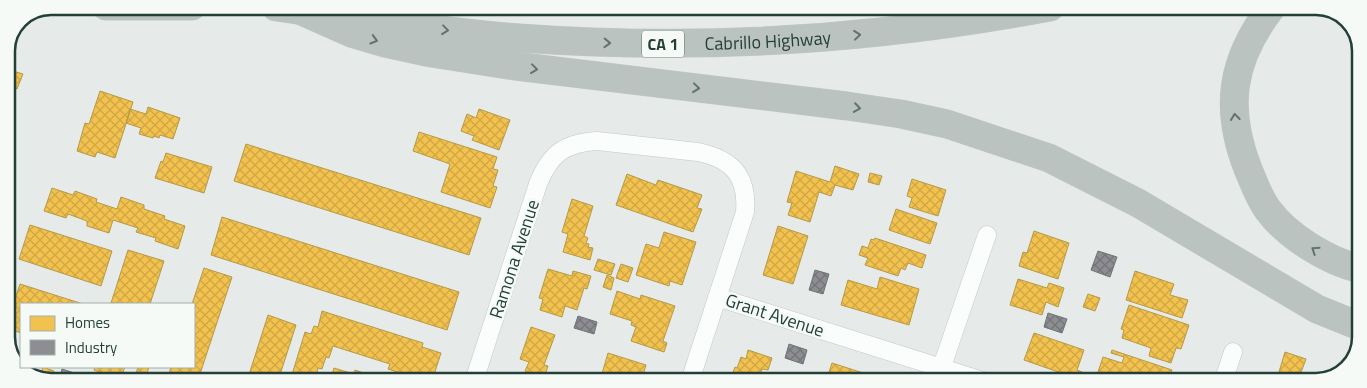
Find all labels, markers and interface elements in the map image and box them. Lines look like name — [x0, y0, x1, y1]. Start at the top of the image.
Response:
street label: Cabrillo Highway — [704, 23, 832, 56]
one-way arrow — [441, 24, 449, 35]
one-way arrow — [853, 30, 861, 41]
road number: CA 1 — [642, 31, 684, 58]
one-way arrow — [370, 34, 378, 44]
one-way arrow — [603, 37, 611, 48]
one-way arrow — [530, 63, 538, 74]
one-way arrow — [692, 82, 700, 93]
one-way arrow — [852, 102, 861, 112]
one-way arrow — [1230, 112, 1241, 120]
street label: Ramona Avenue — [482, 196, 546, 322]
one-way arrow — [1311, 247, 1321, 256]
street label: Grant Avenue — [722, 286, 828, 344]
legend — [20, 303, 195, 368]
text: Homes — [65, 311, 110, 334]
text: Industry — [65, 336, 117, 359]

